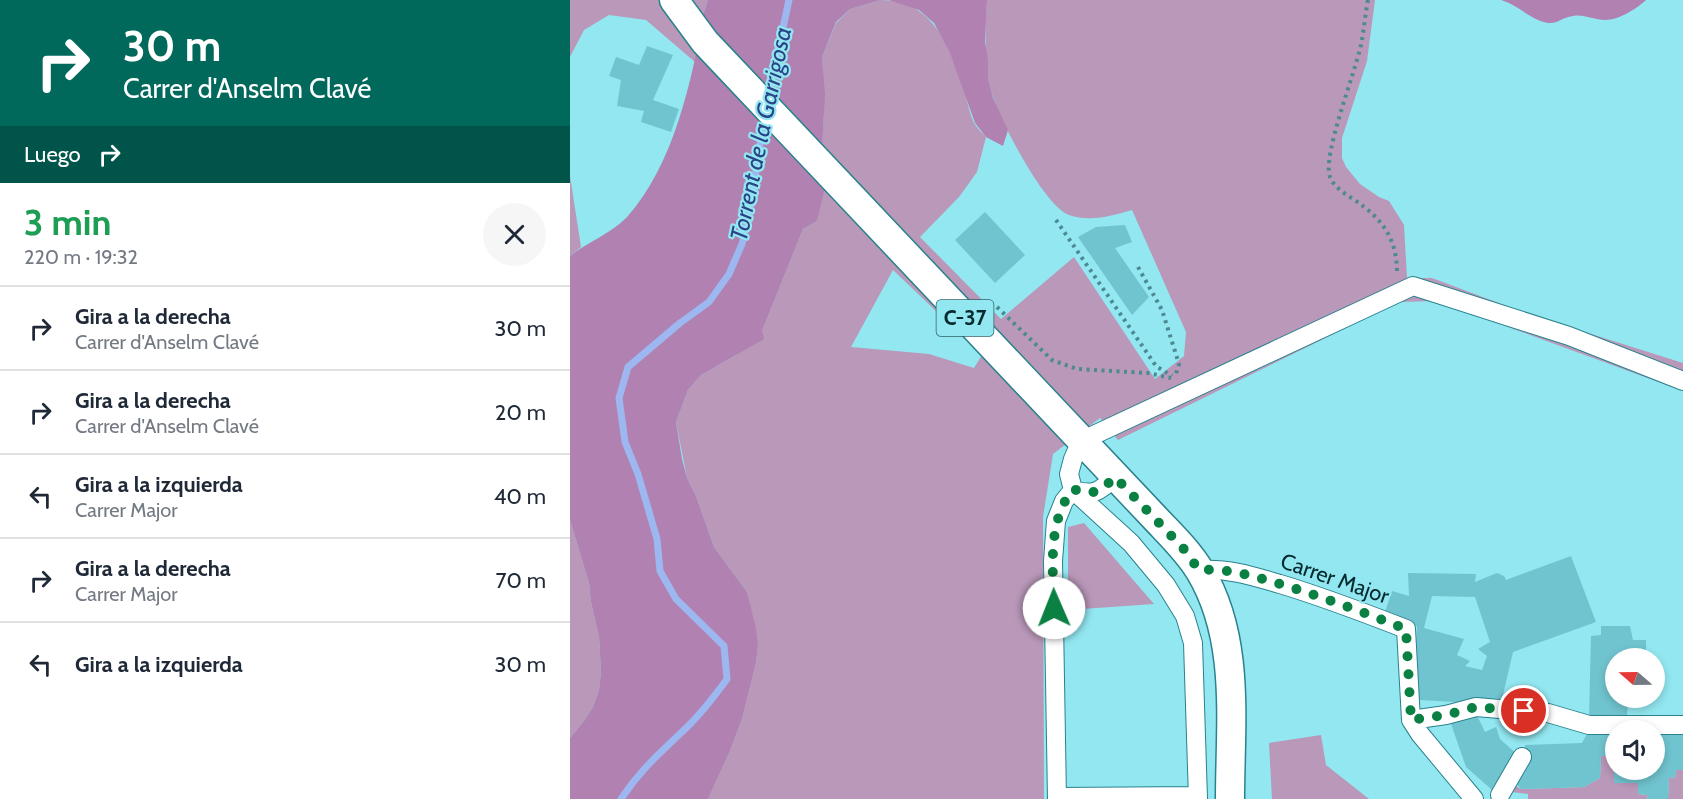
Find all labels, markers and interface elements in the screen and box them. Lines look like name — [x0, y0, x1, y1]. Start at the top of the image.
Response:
text: 30 m — [123, 20, 221, 72]
icon: right — [24, 24, 102, 102]
water label: Torrent de la Garrigosa — [724, 24, 797, 244]
text: Carrer d'Anselm Clavé — [123, 72, 371, 105]
icon: right — [93, 138, 126, 171]
text: Luego — [24, 141, 81, 168]
text: 3 min — [24, 200, 111, 244]
button: close — [483, 203, 546, 266]
text: 220 m · 19:32 — [24, 245, 138, 269]
road number: C-37 — [936, 300, 994, 336]
text: Gira a la derecha — [75, 303, 231, 330]
icon: right — [24, 312, 57, 345]
text: 30 m — [494, 315, 546, 342]
text: Carrer d'Anselm Clavé — [75, 330, 259, 354]
text: Gira a la derecha — [75, 387, 231, 414]
icon: right — [24, 396, 57, 429]
text: 20 m — [495, 399, 546, 426]
text: Carrer d'Anselm Clavé — [75, 414, 259, 438]
text: Gira a la izquierda — [75, 471, 243, 498]
icon: left — [24, 480, 57, 513]
text: 40 m — [494, 483, 546, 510]
text: Carrer Major — [75, 498, 178, 522]
street label: Carrer Major — [1277, 547, 1393, 610]
text: Gira a la derecha — [75, 555, 231, 582]
icon: right — [24, 564, 57, 597]
text: 70 m — [496, 567, 546, 594]
position arrow — [1022, 576, 1086, 640]
text: Carrer Major — [75, 582, 178, 606]
icon: left — [24, 648, 57, 681]
north arrow — [1605, 648, 1665, 708]
map controls — [1605, 648, 1665, 780]
text: Gira a la izquierda — [75, 651, 243, 678]
text: 30 m — [494, 651, 546, 678]
pin — [1498, 685, 1549, 736]
icon: arrive — [1507, 694, 1540, 727]
button: sound — [1605, 720, 1665, 780]

